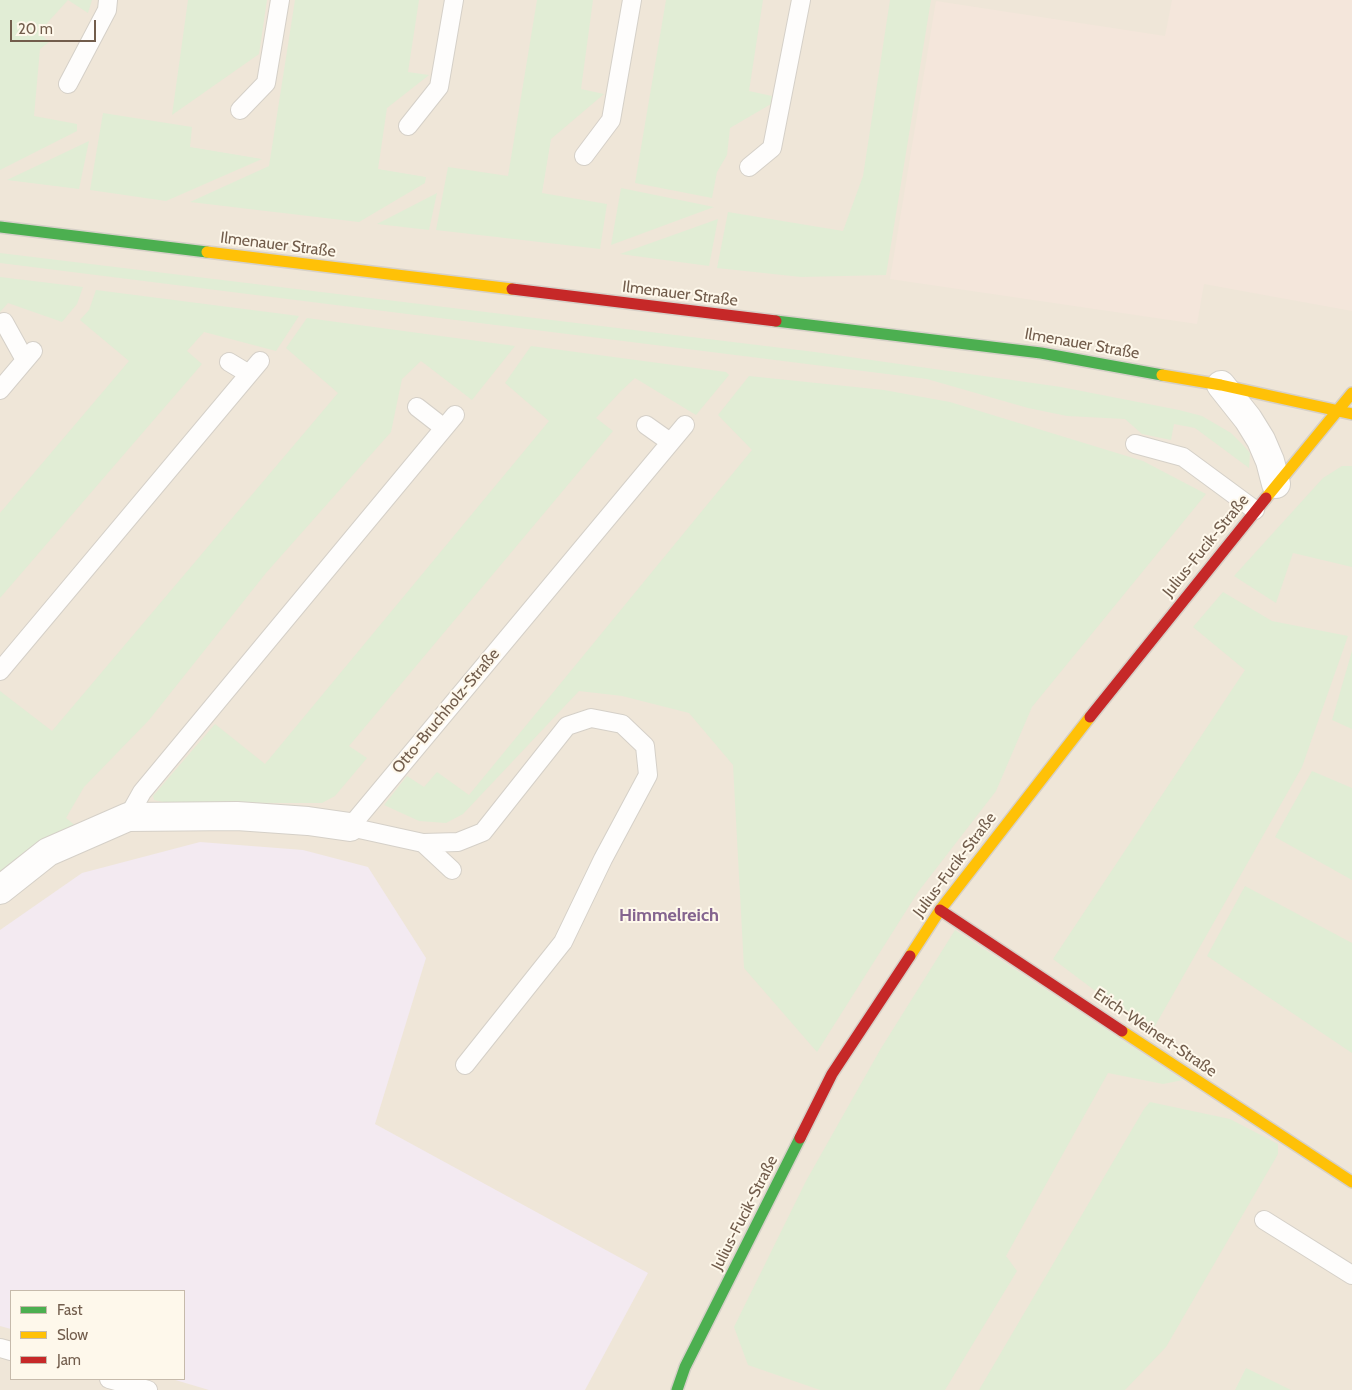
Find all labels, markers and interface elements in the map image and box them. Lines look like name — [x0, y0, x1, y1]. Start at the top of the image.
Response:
scale bar — [12, 10, 99, 42]
text: 20 m — [18, 20, 53, 38]
street label: Ilmenauer Straße — [219, 228, 337, 262]
street label: Ilmenauer Straße — [621, 277, 739, 311]
street label: Ilmenauer Straße — [1023, 324, 1141, 364]
street label: Julius-Fucik-Straße — [1159, 491, 1253, 601]
street label: Otto-Bruchholz-Straße — [388, 645, 504, 777]
street label: Julius-Fucik-Straße — [909, 809, 1001, 921]
district label: Himmelreich — [619, 905, 719, 927]
street label: Erich-Weinert-Straße — [1090, 985, 1220, 1081]
street label: Julius-Fucik-Straße — [708, 1153, 782, 1273]
legend — [10, 1290, 185, 1380]
text: Fast — [57, 1301, 82, 1319]
text: Slow — [57, 1326, 88, 1344]
text: Jam — [57, 1351, 81, 1369]

